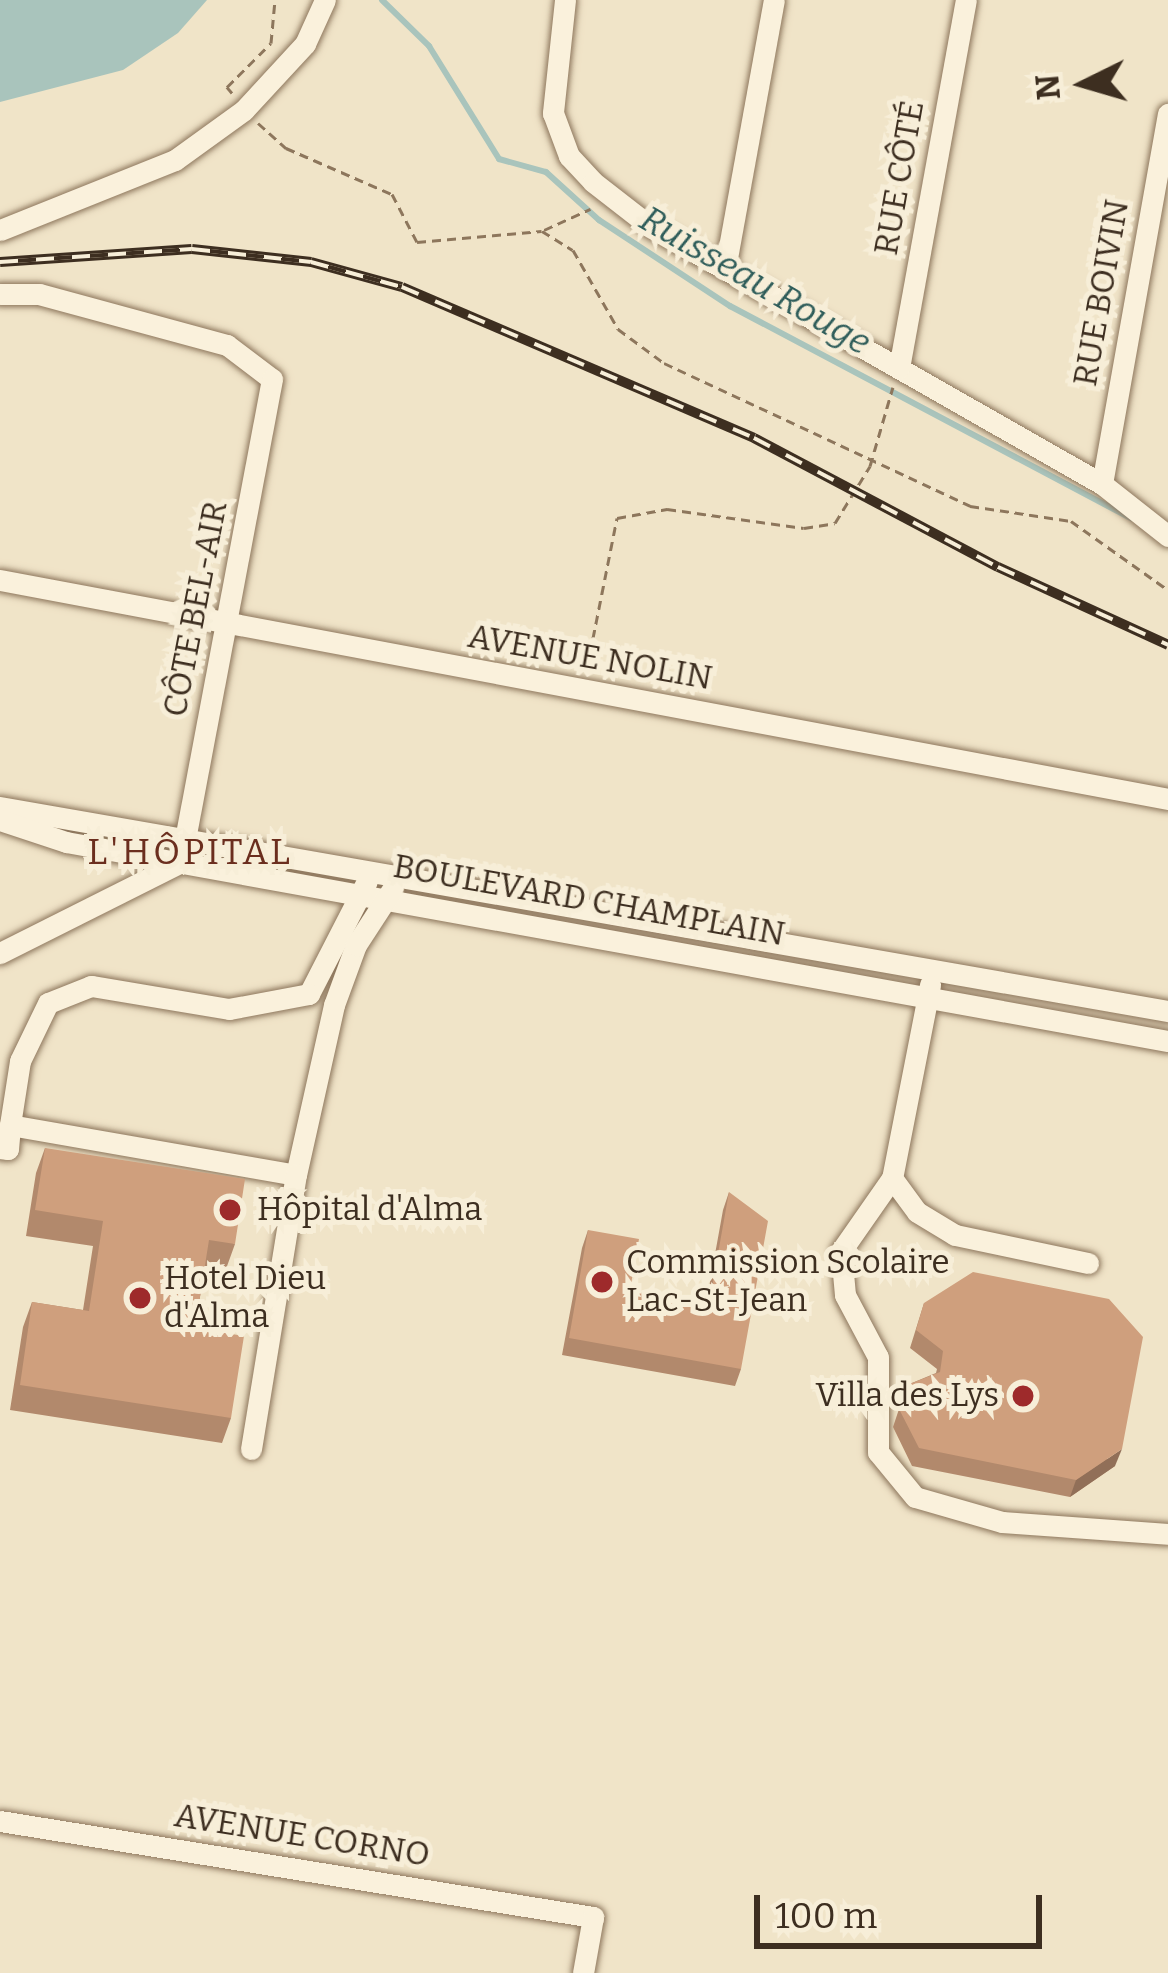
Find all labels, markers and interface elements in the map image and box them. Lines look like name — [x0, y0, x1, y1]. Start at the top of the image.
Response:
north arrow — [1024, 24, 1144, 144]
text: N — [1027, 73, 1069, 102]
street label: RUE CÔTÉ — [867, 98, 933, 258]
street label: RUE BOIVIN — [1066, 197, 1138, 389]
water label: Ruisseau Rouge — [632, 198, 878, 364]
street label: CÔTE BEL-AIR — [156, 498, 236, 720]
street label: AVENUE NOLIN — [465, 617, 715, 699]
district label: L'HÔPITAL — [87, 831, 293, 875]
street label: BOULEVARD CHAMPLAIN — [390, 847, 788, 955]
place label: Hôpital d'Alma — [257, 1190, 482, 1230]
marker: Hôpital d'Alma — [214, 1194, 246, 1226]
place label: Commission Scolaire Lac-St-Jean — [626, 1243, 949, 1321]
place label: Hotel Dieu d'Alma — [164, 1259, 326, 1337]
marker: Commission Scolaire Lac-St-Jean — [589, 1269, 615, 1295]
marker: Hotel Dieu d'Alma — [127, 1285, 153, 1311]
place label: Villa des Lys — [815, 1376, 999, 1416]
marker: Villa des Lys — [1010, 1383, 1036, 1409]
street label: AVENUE CORNO — [172, 1796, 432, 1876]
scale bar — [760, 1871, 1048, 1945]
text: 100 m — [775, 1894, 877, 1938]

